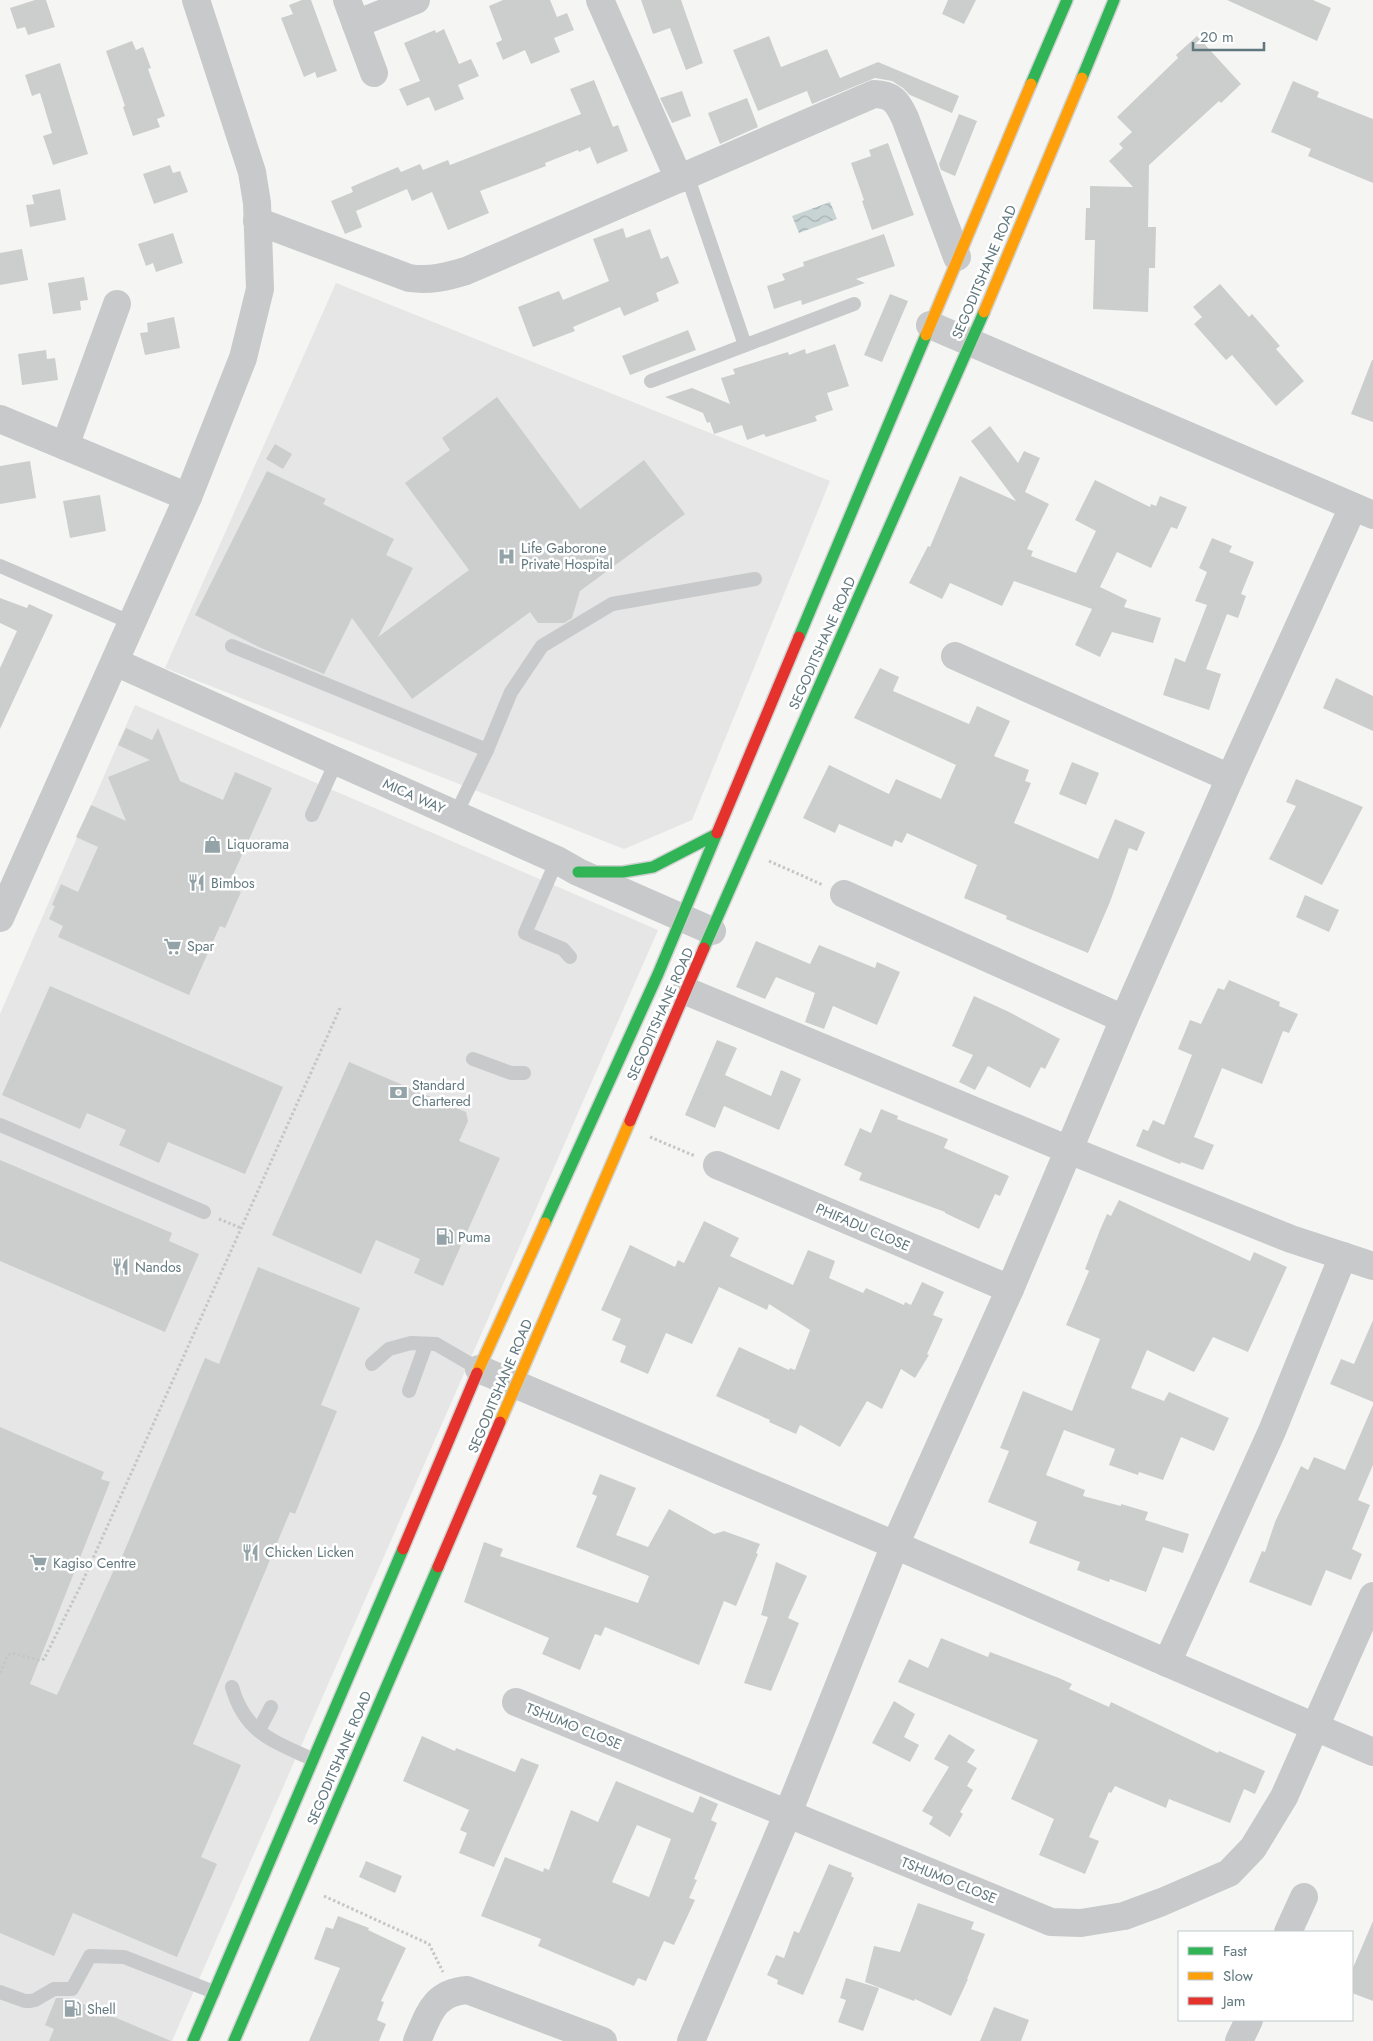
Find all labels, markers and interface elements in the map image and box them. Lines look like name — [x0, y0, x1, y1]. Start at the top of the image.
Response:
scale bar — [1193, 20, 1264, 52]
text: 20 m — [1200, 26, 1234, 48]
street label: SEGODITSHANE ROAD — [947, 202, 1021, 342]
place label: Life Gaborone Private Hospital — [521, 538, 613, 574]
hospital icon: Life Gaborone Private Hospital — [497, 546, 517, 566]
street label: SEGODITSHANE ROAD — [784, 573, 860, 713]
street label: MICA WAY — [380, 773, 448, 819]
shop icon: Liquorama — [203, 834, 223, 854]
place label: Liquorama — [227, 834, 289, 854]
restaurant icon: Bimbos — [187, 873, 207, 893]
place label: Bimbos — [211, 873, 255, 893]
supermarket icon: Spar — [163, 936, 183, 956]
place label: Spar — [187, 936, 214, 956]
street label: SEGODITSHANE ROAD — [622, 944, 698, 1084]
place label: Standard Chartered — [412, 1075, 471, 1111]
bank icon: Standard Chartered — [388, 1083, 408, 1103]
street label: PHIFADU CLOSE — [813, 1198, 913, 1256]
fuel station icon: Puma — [434, 1227, 454, 1247]
place label: Puma — [458, 1227, 490, 1247]
restaurant icon: Nandos — [111, 1257, 131, 1277]
place label: Nandos — [135, 1257, 182, 1277]
street label: SEGODITSHANE ROAD — [463, 1316, 537, 1456]
restaurant icon: Chicken Licken — [241, 1542, 261, 1562]
place label: Chicken Licken — [265, 1542, 354, 1562]
supermarket icon: Kagiso Centre — [29, 1553, 49, 1573]
place label: Kagiso Centre — [53, 1553, 136, 1573]
street label: SEGODITSHANE ROAD — [302, 1688, 376, 1828]
street label: TSHUMO CLOSE — [523, 1698, 625, 1754]
street label: TSHUMO CLOSE — [898, 1852, 1000, 1908]
legend — [1178, 1931, 1353, 2021]
text: Fast — [1223, 1940, 1247, 1962]
text: Slow — [1223, 1965, 1254, 1987]
text: Jam — [1221, 1990, 1246, 2012]
fuel station icon: Shell — [63, 1999, 83, 2019]
place label: Shell — [87, 1999, 116, 2019]

